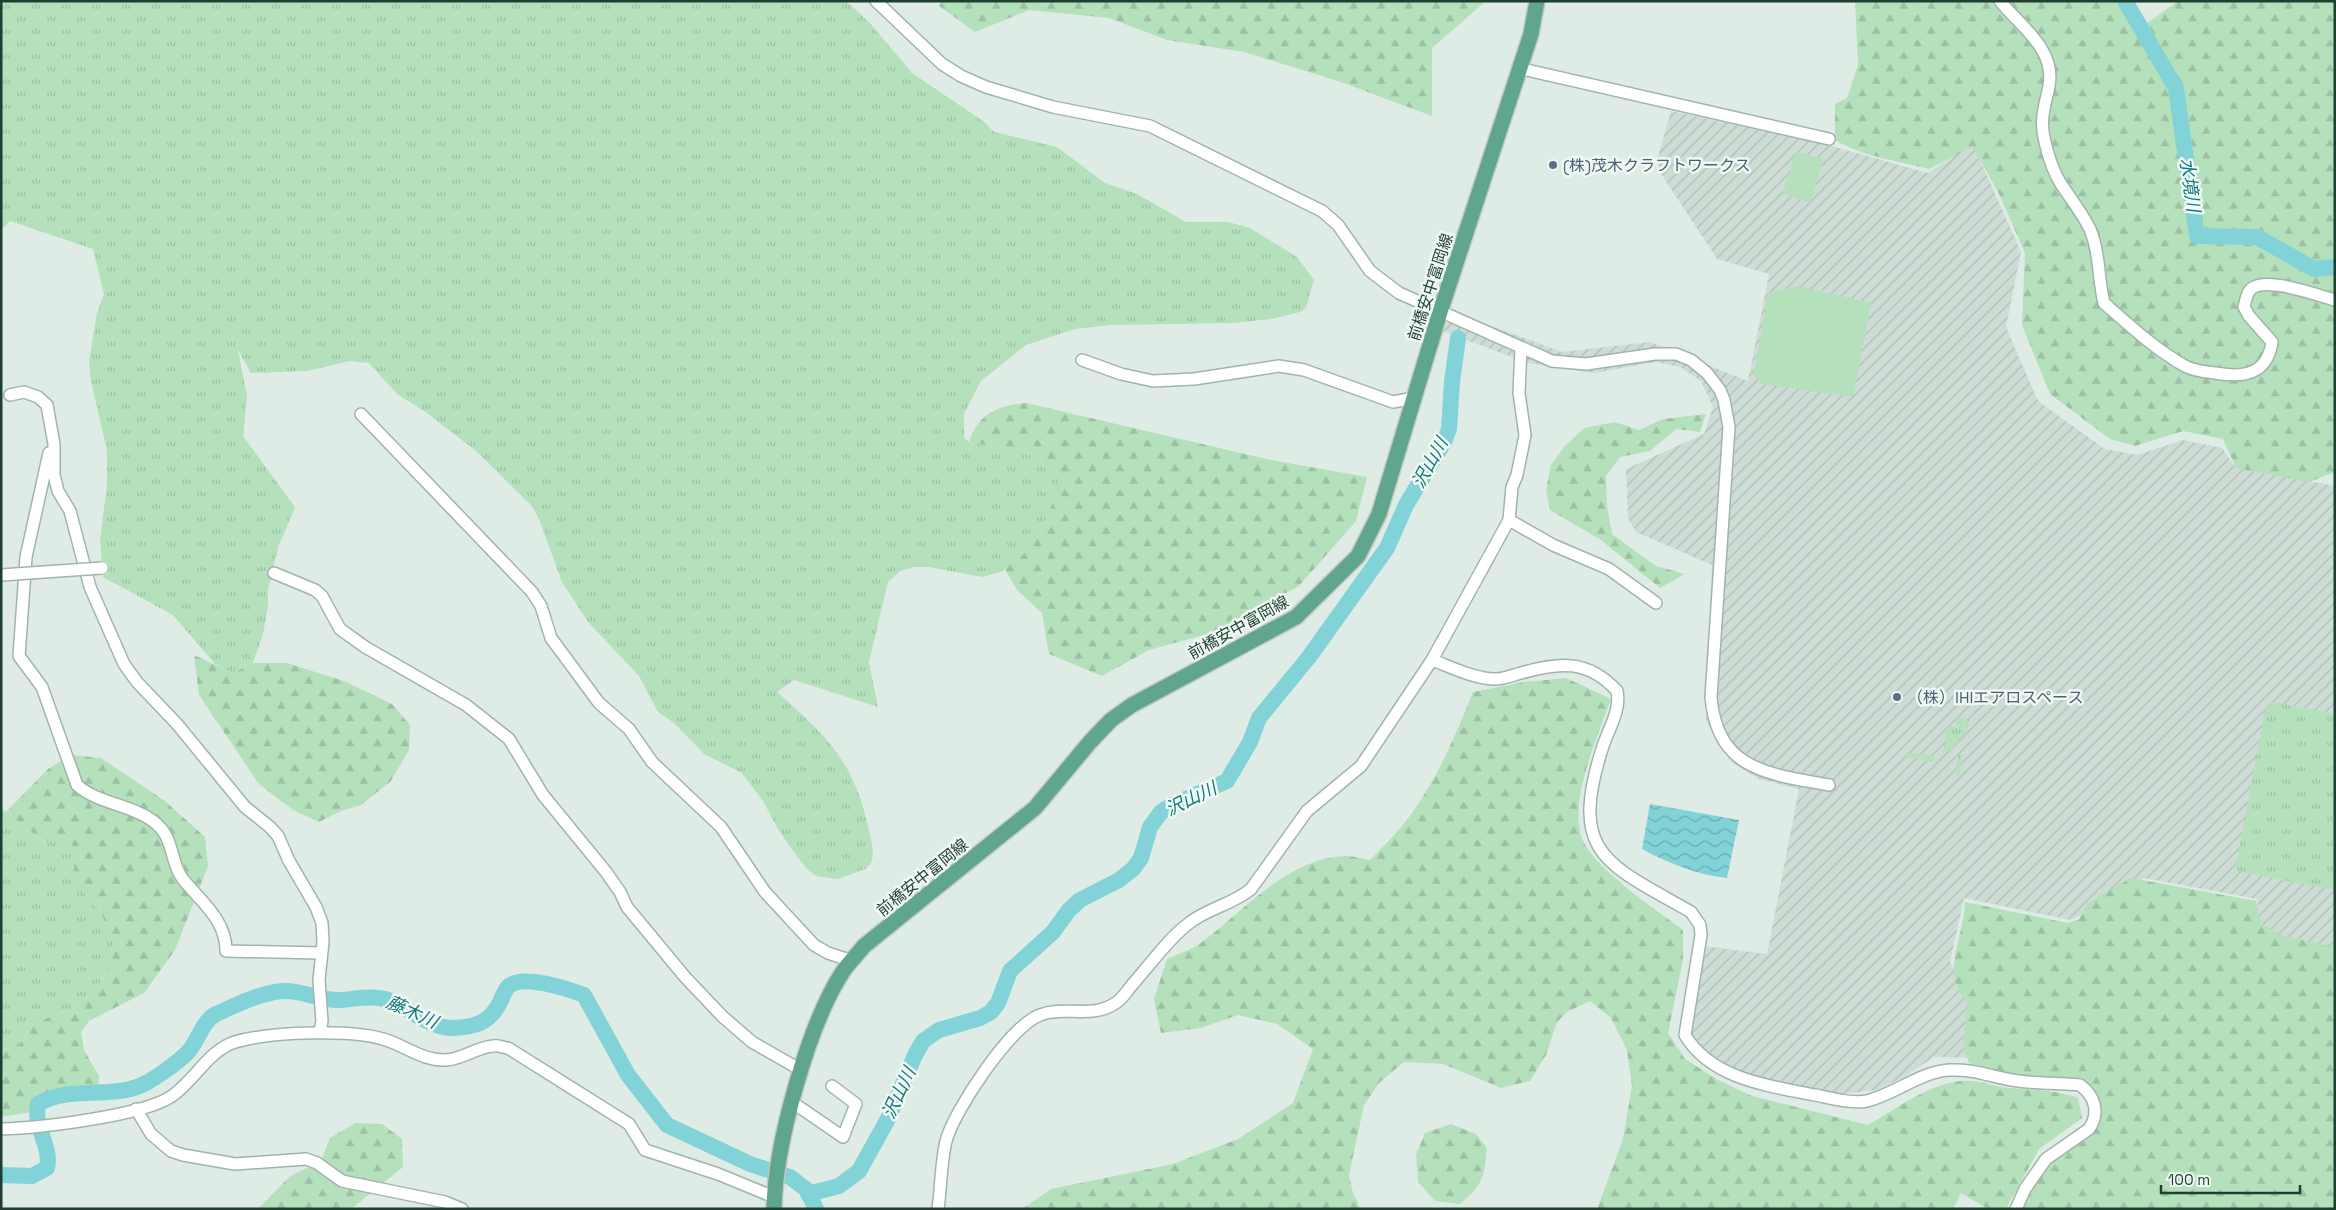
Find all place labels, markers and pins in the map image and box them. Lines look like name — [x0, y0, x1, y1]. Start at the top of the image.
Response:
place label: (株)茂木クラフトワークス — [1563, 155, 1751, 176]
marker: (株)茂木クラフトワークス — [1547, 159, 1559, 171]
place label: （株）IHIエアロスペース — [1907, 687, 2083, 708]
marker: （株）IHIエアロスペース — [1891, 691, 1903, 703]

